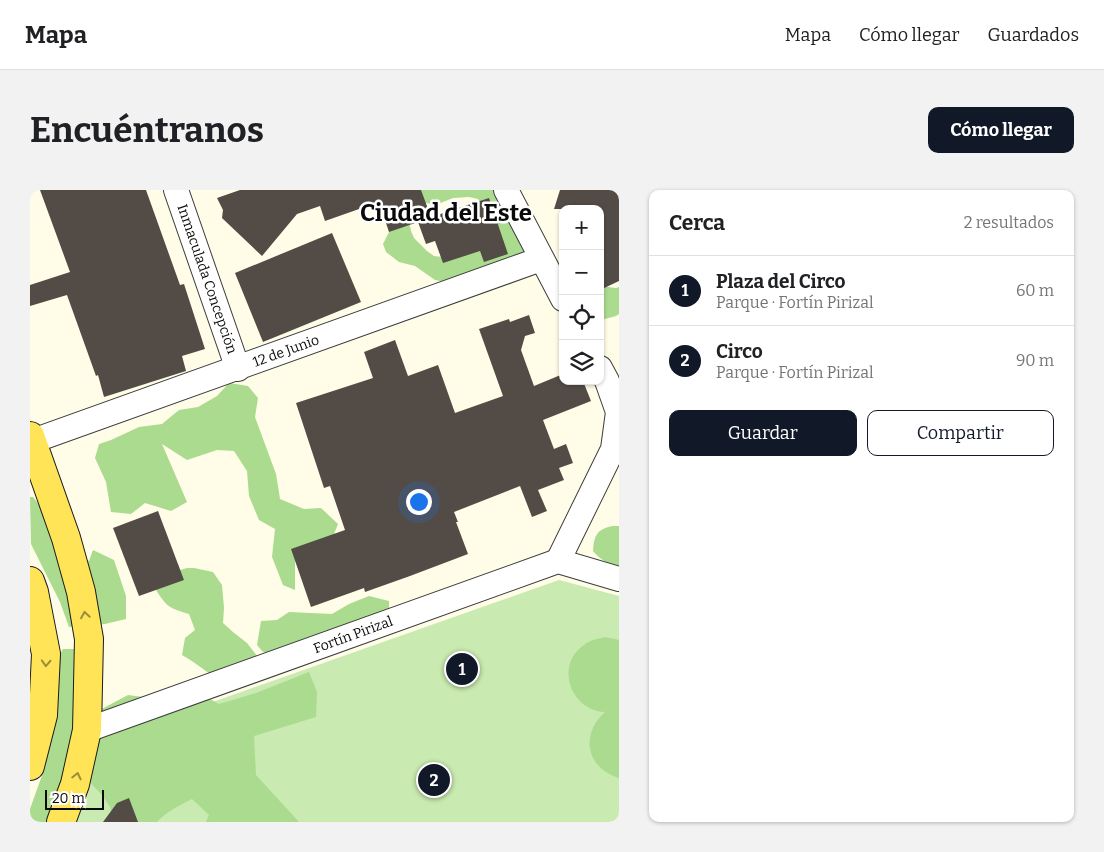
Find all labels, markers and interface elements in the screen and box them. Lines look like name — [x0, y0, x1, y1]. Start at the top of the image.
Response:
text: Mapa — [25, 21, 87, 49]
text: Mapa — [785, 24, 831, 46]
text: Cómo llegar — [859, 24, 960, 46]
text: Guardados — [988, 24, 1079, 46]
button: Cómo llegar — [928, 107, 1074, 153]
text: Encuéntranos — [30, 109, 264, 151]
district label: Ciudad del Este — [360, 199, 532, 227]
street label: Inmaculada Concepción — [173, 202, 241, 356]
map controls — [559, 205, 604, 385]
button: + — [559, 205, 604, 250]
text: Cerca — [669, 210, 725, 236]
text: 2 resultados — [964, 213, 1054, 232]
button: − — [559, 250, 604, 295]
text: Plaza del Circo — [716, 270, 846, 293]
text: 1 — [682, 281, 688, 300]
text: 60 m — [1016, 281, 1054, 300]
text: Parque · Fortín Pirizal — [716, 293, 874, 312]
button: locate — [559, 295, 604, 340]
street label: 12 de Junio — [251, 331, 321, 371]
button: layers — [559, 340, 604, 385]
text: Circo — [716, 340, 763, 363]
text: 2 — [680, 351, 690, 370]
text: 90 m — [1016, 351, 1054, 370]
text: Parque · Fortín Pirizal — [716, 363, 874, 382]
button: Guardar — [669, 410, 857, 456]
button: Compartir — [867, 410, 1054, 456]
your location — [406, 489, 432, 515]
one-way arrow — [81, 611, 91, 619]
street label: Fortín Pirizal — [311, 613, 395, 657]
pin: 1 — [446, 650, 478, 688]
one-way arrow — [40, 659, 51, 667]
pin: 2 — [418, 761, 450, 799]
one-way arrow — [71, 771, 82, 780]
scale bar — [45, 787, 104, 810]
text: 20 m — [52, 790, 85, 807]

